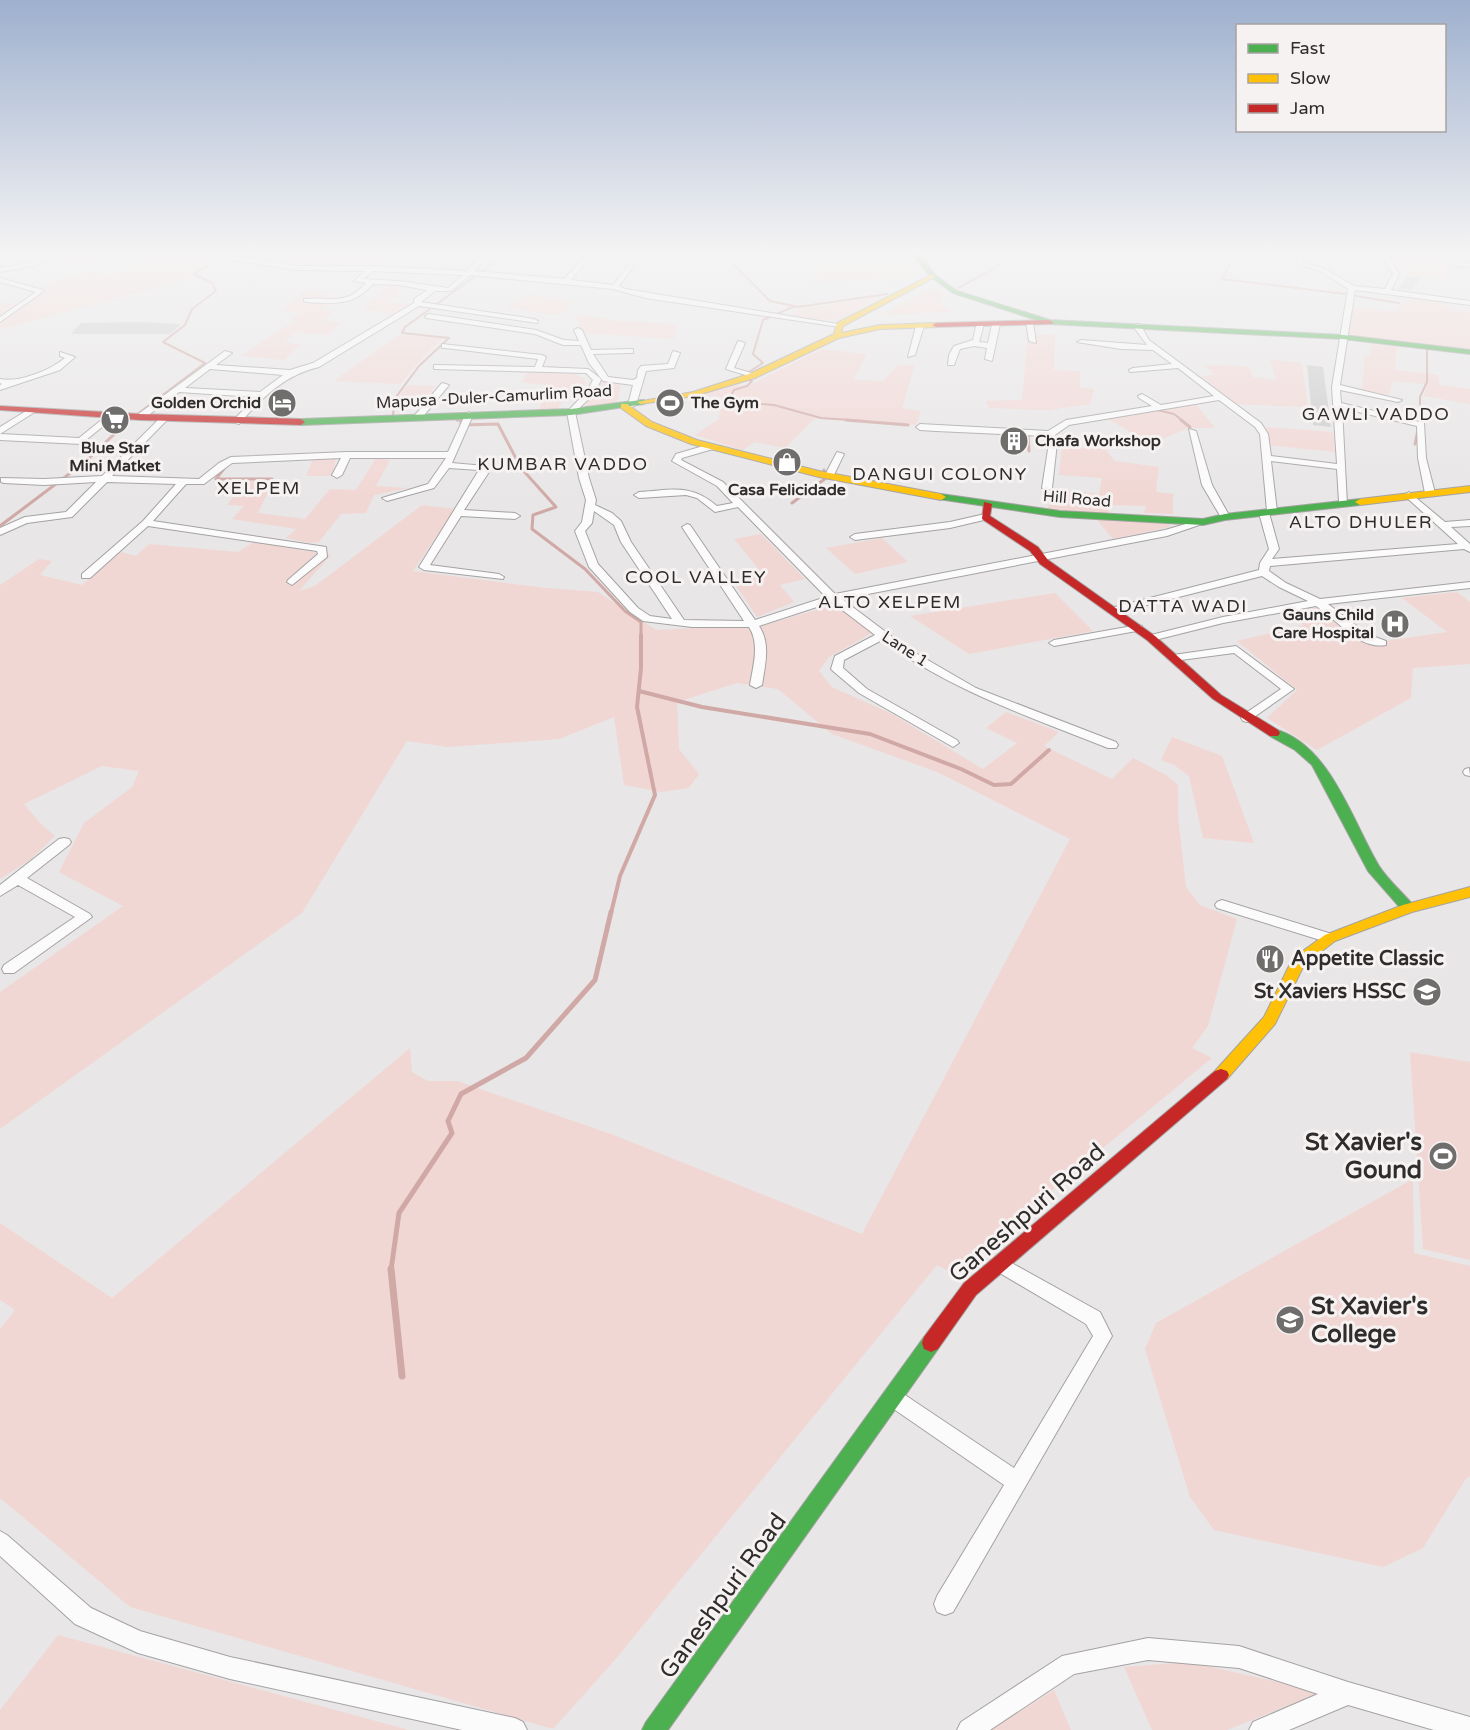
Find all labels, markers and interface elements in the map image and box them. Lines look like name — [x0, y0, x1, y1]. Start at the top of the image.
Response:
legend — [1236, 24, 1446, 132]
text: Fast — [1290, 37, 1325, 59]
text: Slow — [1290, 67, 1331, 89]
text: Jam — [1290, 97, 1325, 119]
street label: Mapusa -Duler-Camurlim Road — [375, 381, 613, 413]
hotel icon: Golden Orchid — [266, 387, 298, 419]
sports icon: The Gym — [654, 387, 686, 419]
place label: Golden Orchid — [151, 393, 261, 413]
place label: The Gym — [690, 393, 759, 413]
district label: GAWLI VADDO — [1302, 403, 1450, 425]
supermarket icon: Blue Star Mini Matket — [99, 404, 131, 436]
building icon: Chafa Workshop — [998, 425, 1030, 457]
place label: Chafa Workshop — [1035, 431, 1161, 451]
place label: Blue Star Mini Matket — [69, 438, 162, 476]
shop icon: Casa Felicidade — [771, 446, 803, 478]
district label: KUMBAR VADDO — [477, 453, 649, 475]
district label: DANGUI COLONY — [852, 463, 1028, 485]
district label: XELPEM — [217, 477, 301, 499]
place label: Casa Felicidade — [728, 480, 846, 500]
street label: Hill Road — [1042, 486, 1112, 512]
district label: ALTO DHULER — [1289, 511, 1433, 533]
district label: COOL VALLEY — [625, 566, 767, 588]
district label: ALTO XELPEM — [818, 591, 962, 613]
district label: DATTA WADI — [1118, 595, 1248, 617]
place label: Gauns Child Care Hospital — [1272, 605, 1374, 643]
hospital icon: Gauns Child Care Hospital — [1379, 608, 1411, 640]
street label: Lane 1 — [878, 627, 932, 671]
restaurant icon: Appetite Classic — [1254, 943, 1286, 975]
place label: Appetite Classic — [1291, 947, 1444, 971]
school or university icon: St Xaviers HSSC — [1411, 976, 1443, 1008]
place label: St Xaviers HSSC — [1254, 980, 1406, 1004]
place label: St Xavier's Gound — [1305, 1128, 1422, 1185]
street label: Ganeshpuri Road — [943, 1137, 1111, 1289]
sports icon: St Xavier's Gound — [1427, 1140, 1459, 1172]
place label: St Xavier's College — [1311, 1292, 1428, 1349]
school or university icon: St Xavier's College — [1274, 1304, 1306, 1336]
street label: Ganeshpuri Road — [653, 1508, 793, 1684]

